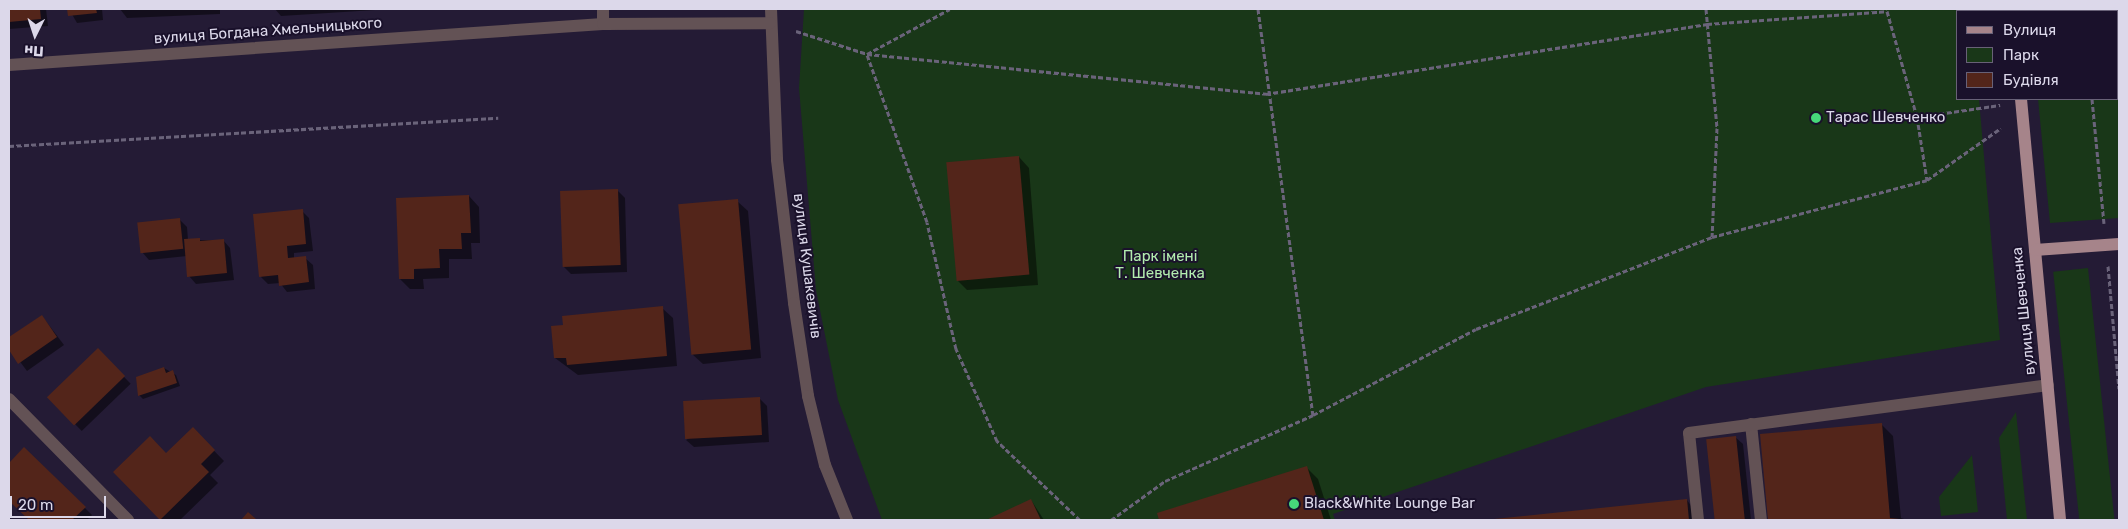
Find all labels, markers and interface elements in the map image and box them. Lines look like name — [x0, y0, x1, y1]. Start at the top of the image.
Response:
north arrow — [10, 10, 60, 60]
legend — [1956, 10, 2118, 100]
street label: вулиця Богдана Хмельницького — [153, 14, 383, 48]
text: Вулиця — [2003, 21, 2056, 39]
text: Пн — [24, 41, 44, 60]
text: Парк — [2003, 46, 2039, 64]
text: Будівля — [2003, 71, 2059, 89]
place label: Тарас Шевченко — [1826, 109, 1945, 127]
marker: Тарас Шевченко — [1810, 112, 1822, 124]
street label: вулиця Кушакевичів — [789, 192, 825, 340]
street label: вулиця Шевченка — [2008, 246, 2040, 376]
park label: Парк імені Т. Шевченка — [1115, 247, 1205, 282]
scale bar — [12, 486, 109, 518]
place label: Black&White Lounge Bar — [1304, 495, 1475, 513]
text: 20 m — [18, 496, 53, 514]
marker: Black&White Lounge Bar — [1288, 498, 1300, 510]

